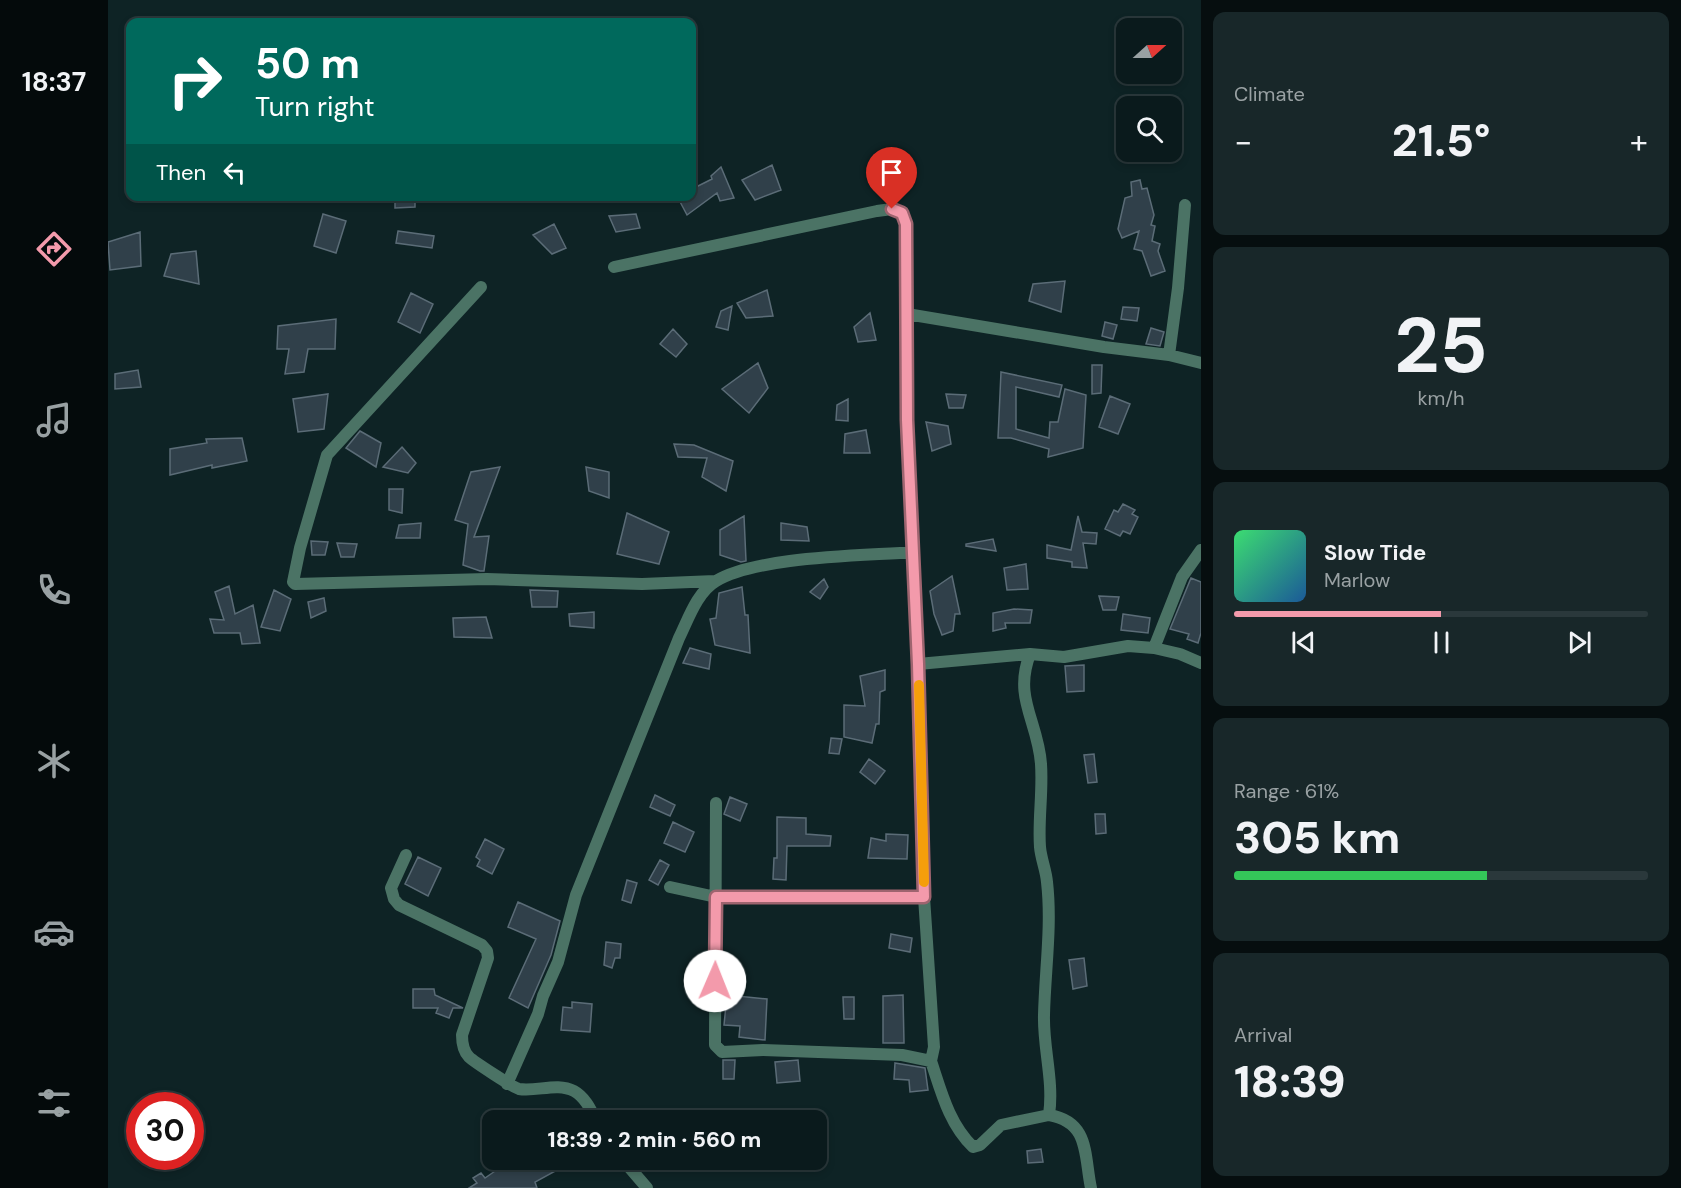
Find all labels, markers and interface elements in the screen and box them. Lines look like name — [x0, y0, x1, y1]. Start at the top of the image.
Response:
north arrow — [1116, 18, 1182, 84]
map controls — [1116, 18, 1182, 162]
text: 50 m — [255, 36, 360, 91]
icon: right — [156, 42, 234, 120]
text: 18:37 — [22, 64, 86, 99]
text: Climate — [1234, 81, 1305, 107]
text: Turn right — [255, 89, 375, 124]
button: search — [1116, 96, 1182, 162]
text: 21.5° — [1392, 111, 1490, 170]
text: − — [1234, 120, 1252, 163]
text: + — [1630, 120, 1648, 163]
pin — [866, 147, 917, 209]
icon: left — [218, 156, 251, 189]
icon: arrive — [875, 156, 908, 189]
text: Then — [156, 158, 206, 187]
icon: directions — [33, 228, 75, 270]
text: 25 — [1394, 295, 1488, 396]
text: km/h — [1417, 385, 1465, 411]
icon: music — [33, 399, 75, 441]
text: Slow Tide — [1324, 538, 1426, 567]
text: Marlow — [1324, 567, 1390, 593]
icon: phone — [33, 569, 75, 611]
icon: previous — [1287, 626, 1320, 659]
icon: pause — [1425, 626, 1458, 659]
icon: next — [1563, 626, 1596, 659]
icon: climate — [33, 740, 75, 782]
text: Range · 61% — [1234, 778, 1339, 804]
text: 305 km — [1234, 808, 1400, 867]
icon: car — [33, 911, 75, 953]
position arrow — [683, 949, 747, 1013]
text: Arrival — [1234, 1022, 1292, 1048]
text: 18:39 — [1234, 1052, 1346, 1111]
icon: filters — [33, 1082, 75, 1124]
speed limit sign: 30 — [126, 1092, 204, 1170]
text: 18:39 · 2 min · 560 m — [548, 1125, 761, 1154]

